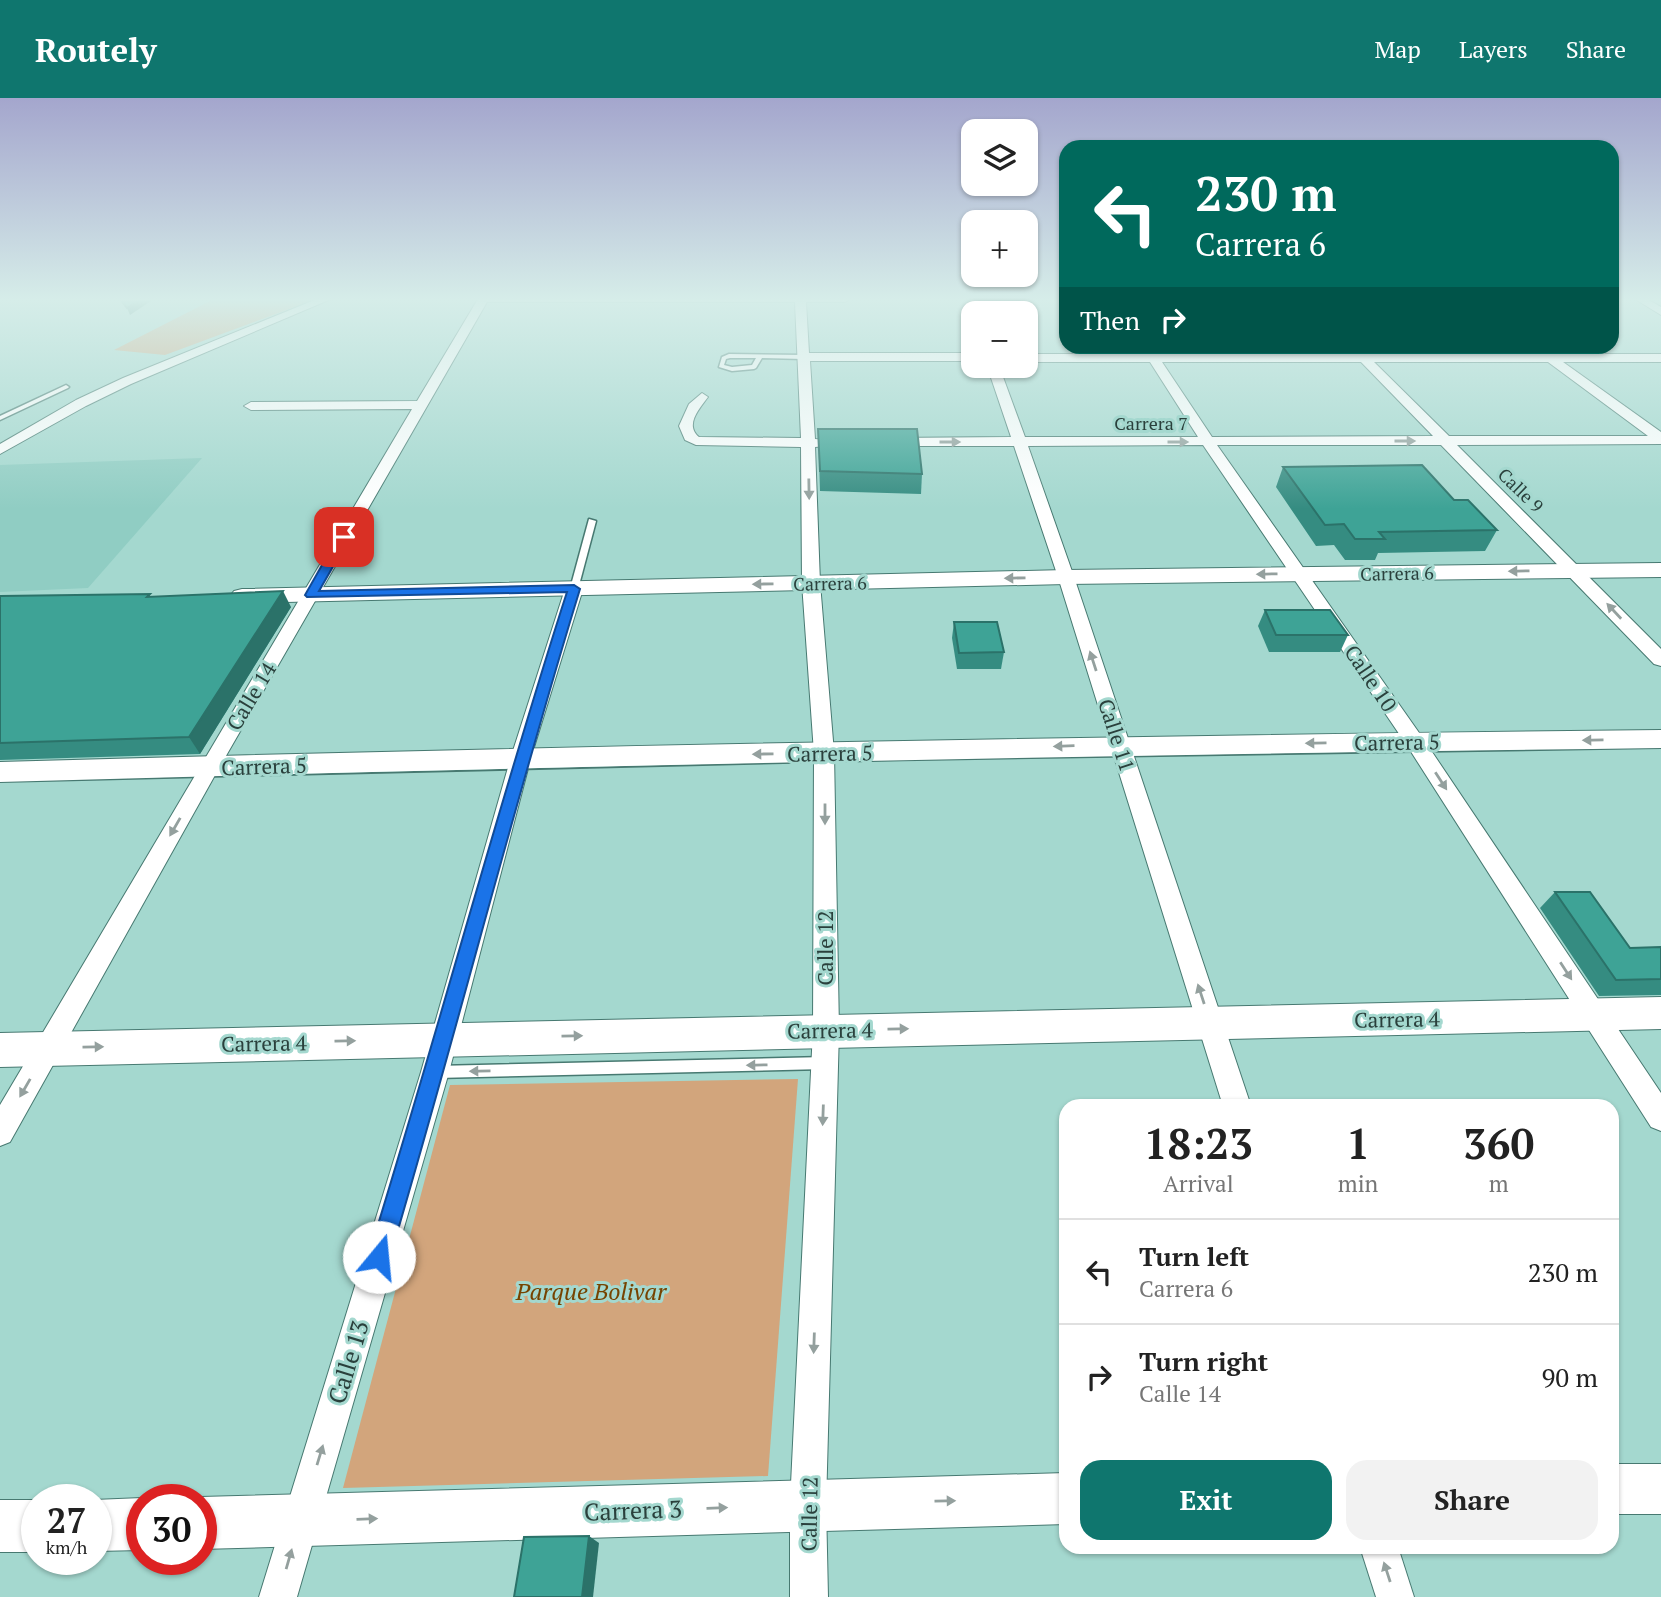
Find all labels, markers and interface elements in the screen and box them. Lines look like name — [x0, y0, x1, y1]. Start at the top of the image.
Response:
text: Routely — [35, 28, 157, 71]
text: Map — [1374, 33, 1421, 65]
text: Layers — [1459, 33, 1528, 65]
text: Share — [1566, 33, 1626, 65]
map controls — [961, 119, 1038, 378]
button: layers — [961, 119, 1038, 196]
text: 230 m — [1195, 160, 1337, 225]
icon: left — [1080, 168, 1171, 259]
button: + — [961, 210, 1038, 287]
text: Carrera 6 — [1195, 223, 1326, 265]
button: − — [961, 301, 1038, 378]
icon: right — [1154, 301, 1192, 339]
text: Then — [1080, 303, 1140, 337]
street label: Carrera 7 — [1114, 411, 1188, 435]
one-way arrow — [1394, 435, 1416, 447]
one-way arrow — [939, 436, 961, 448]
one-way arrow — [1167, 436, 1189, 448]
street label: Calle 9 — [1493, 462, 1549, 518]
one-way arrow — [804, 479, 815, 501]
pin — [314, 507, 374, 567]
icon: arrive — [325, 518, 363, 556]
street label: Carrera 6 — [1360, 560, 1434, 586]
one-way arrow — [1508, 565, 1530, 577]
one-way arrow — [1256, 569, 1278, 580]
street label: Carrera 6 — [793, 570, 867, 596]
one-way arrow — [1004, 573, 1026, 584]
one-way arrow — [752, 578, 774, 590]
one-way arrow — [1606, 602, 1622, 620]
street label: Calle 10 — [1338, 639, 1404, 717]
one-way arrow — [1088, 651, 1098, 672]
street label: Calle 14 — [220, 656, 283, 735]
street label: Calle 11 — [1092, 695, 1142, 775]
street label: Carrera 5 — [1354, 727, 1440, 757]
one-way arrow — [1582, 734, 1604, 746]
one-way arrow — [1305, 737, 1327, 749]
street label: Carrera 5 — [787, 738, 873, 768]
one-way arrow — [1053, 741, 1075, 752]
one-way arrow — [752, 748, 774, 760]
street label: Carrera 5 — [221, 751, 307, 781]
one-way arrow — [1434, 772, 1448, 790]
one-way arrow — [819, 804, 830, 826]
one-way arrow — [169, 817, 181, 837]
street label: Calle 12 — [811, 911, 839, 985]
one-way arrow — [1560, 961, 1573, 981]
one-way arrow — [1195, 984, 1206, 1005]
street label: Carrera 4 — [1354, 1004, 1441, 1034]
street label: Carrera 4 — [787, 1015, 874, 1045]
one-way arrow — [887, 1023, 909, 1035]
street label: Carrera 4 — [221, 1028, 308, 1058]
one-way arrow — [561, 1030, 583, 1041]
one-way arrow — [334, 1035, 356, 1047]
one-way arrow — [82, 1042, 104, 1053]
one-way arrow — [745, 1059, 767, 1070]
one-way arrow — [469, 1065, 491, 1077]
one-way arrow — [19, 1079, 32, 1098]
one-way arrow — [817, 1105, 828, 1127]
text: 18:23 — [1144, 1115, 1253, 1171]
text: 1 — [1346, 1115, 1370, 1171]
text: 360 — [1463, 1115, 1534, 1171]
text: Arrival — [1163, 1168, 1234, 1199]
text: min — [1338, 1168, 1378, 1199]
text: m — [1489, 1168, 1509, 1199]
position arrow — [342, 1220, 416, 1294]
text: Turn left — [1139, 1239, 1249, 1273]
icon: left — [1080, 1253, 1118, 1291]
text: 230 m — [1528, 1255, 1598, 1289]
text: Carrera 6 — [1139, 1273, 1233, 1304]
park label: Parque Bolivar — [515, 1275, 668, 1307]
street label: Calle 13 — [320, 1316, 376, 1408]
one-way arrow — [809, 1332, 820, 1354]
text: Turn right — [1139, 1344, 1268, 1378]
icon: right — [1080, 1358, 1118, 1396]
text: 90 m — [1542, 1360, 1598, 1394]
text: Calle 14 — [1139, 1378, 1221, 1409]
one-way arrow — [315, 1445, 325, 1466]
button: Exit — [1080, 1460, 1332, 1540]
button: Share — [1346, 1460, 1598, 1540]
street label: Calle 12 — [794, 1476, 824, 1552]
speed limit sign: 30 — [126, 1484, 217, 1575]
street label: Carrera 3 — [583, 1492, 683, 1528]
one-way arrow — [934, 1495, 956, 1507]
text: 27 — [47, 1497, 86, 1543]
one-way arrow — [707, 1502, 729, 1513]
one-way arrow — [357, 1513, 379, 1524]
text: km/h — [46, 1535, 87, 1559]
one-way arrow — [284, 1548, 295, 1570]
one-way arrow — [1381, 1561, 1392, 1582]

